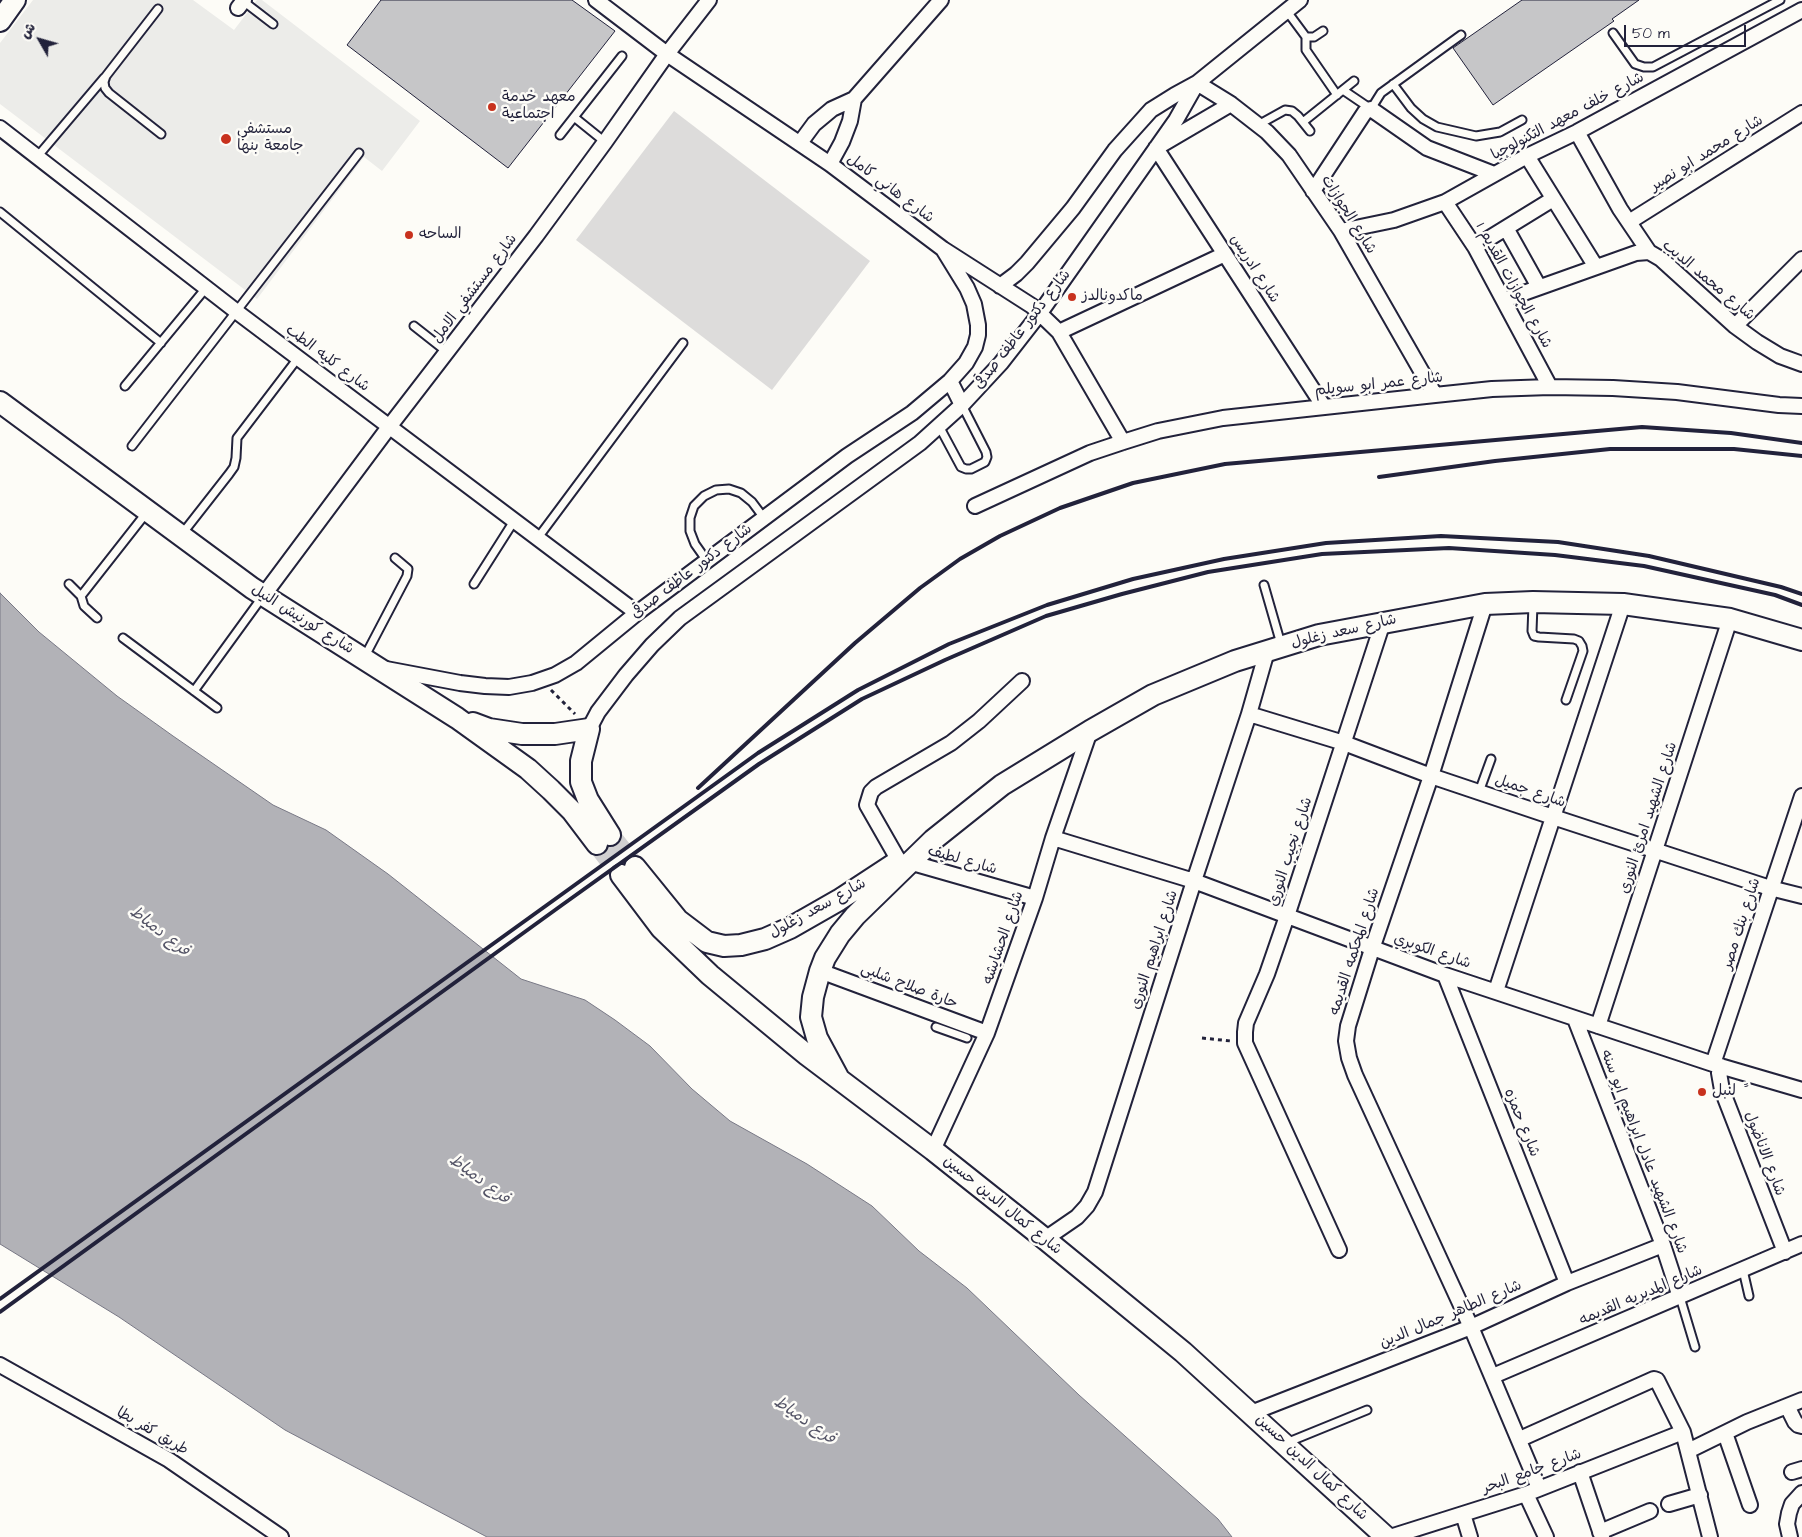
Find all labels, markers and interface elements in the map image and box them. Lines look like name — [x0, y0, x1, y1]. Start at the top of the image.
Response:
north arrow — [15, 15, 65, 65]
scale bar — [1627, 15, 1750, 47]
text: ش — [16, 19, 41, 43]
text: 50 m — [1632, 23, 1670, 44]
street label: شارع خلف معهد التكنولوجيا — [1489, 69, 1647, 165]
place label: معهد خدمة اجتماعية — [502, 89, 576, 124]
marker: معهد خدمة اجتماعية — [486, 101, 498, 113]
street label: شارع محمد ابو نصير — [1647, 112, 1767, 196]
place label: مستشفي جامعة بنها — [237, 121, 304, 156]
marker: مستشفي جامعة بنها — [219, 132, 233, 146]
street label: شارع هاني كامل — [843, 150, 937, 228]
street label: شارع الجوازات — [1317, 172, 1379, 258]
street label: شارع الجوازات القديم 1 — [1471, 220, 1555, 352]
place label: الساحه — [419, 226, 461, 244]
marker: الساحه — [403, 229, 415, 241]
street label: شارع مستشفي الامل — [428, 231, 522, 347]
street label: شارع ادريس — [1225, 231, 1283, 307]
street label: شارع محمد الديب — [1658, 237, 1758, 325]
street label: شارع دكتور عاطف صدقى — [971, 267, 1075, 393]
place label: ماكدونالدز — [1082, 288, 1143, 306]
marker: ماكدونالدز — [1066, 291, 1078, 303]
street label: شارع كليه الطب — [282, 322, 372, 396]
street label: شارع عمر ابو سويلم — [1314, 369, 1444, 401]
street label: شارع دكتور عاطف صدقى — [628, 521, 756, 623]
street label: شارع كورنيش النيل — [247, 581, 357, 659]
street label: شارع سعد زغلول — [1290, 611, 1398, 653]
street label: شارع الشهيد امرئ النورى — [1616, 740, 1682, 896]
street label: شارع جميل — [1492, 772, 1568, 812]
street label: شارع نجيب النورى — [1265, 795, 1317, 909]
street label: شارع لطيف — [925, 843, 999, 879]
street label: شارع سعد زغلول — [767, 875, 869, 943]
street label: شارع بنك مصر — [1719, 876, 1765, 972]
street label: شارع المحكمه القديمه — [1326, 886, 1384, 1018]
street label: شارع ابراهيم النورى — [1127, 888, 1183, 1012]
street label: شارع الحشايشه — [980, 889, 1028, 987]
water label: فرع دمياط — [125, 903, 193, 961]
street label: شارع الكوبري — [1391, 930, 1473, 974]
street label: حارة صلاح شلبى — [858, 960, 960, 1014]
street label: شارع الشهيد عادل ابراهيم ابو سنه — [1596, 1048, 1690, 1256]
place label: لنبل ً — [1712, 1083, 1742, 1101]
street label: شارع حمزه — [1499, 1086, 1543, 1160]
marker: لنبل ً — [1696, 1086, 1708, 1098]
street label: شارع الاناضول — [1740, 1109, 1788, 1199]
water label: فرع دمياط — [445, 1151, 513, 1209]
street label: شارع كمال الدين حسين — [939, 1153, 1065, 1259]
street label: شارع المديريه القديمه — [1576, 1262, 1706, 1330]
street label: شارع الطاهر جمال الدين — [1377, 1277, 1525, 1353]
water label: فرع دمياط — [770, 1393, 838, 1449]
street label: طريق كفر بطا — [113, 1404, 191, 1460]
street label: شارع كمال الدين حسين — [1251, 1411, 1371, 1525]
street label: شارع جامع البحر — [1480, 1446, 1584, 1498]

